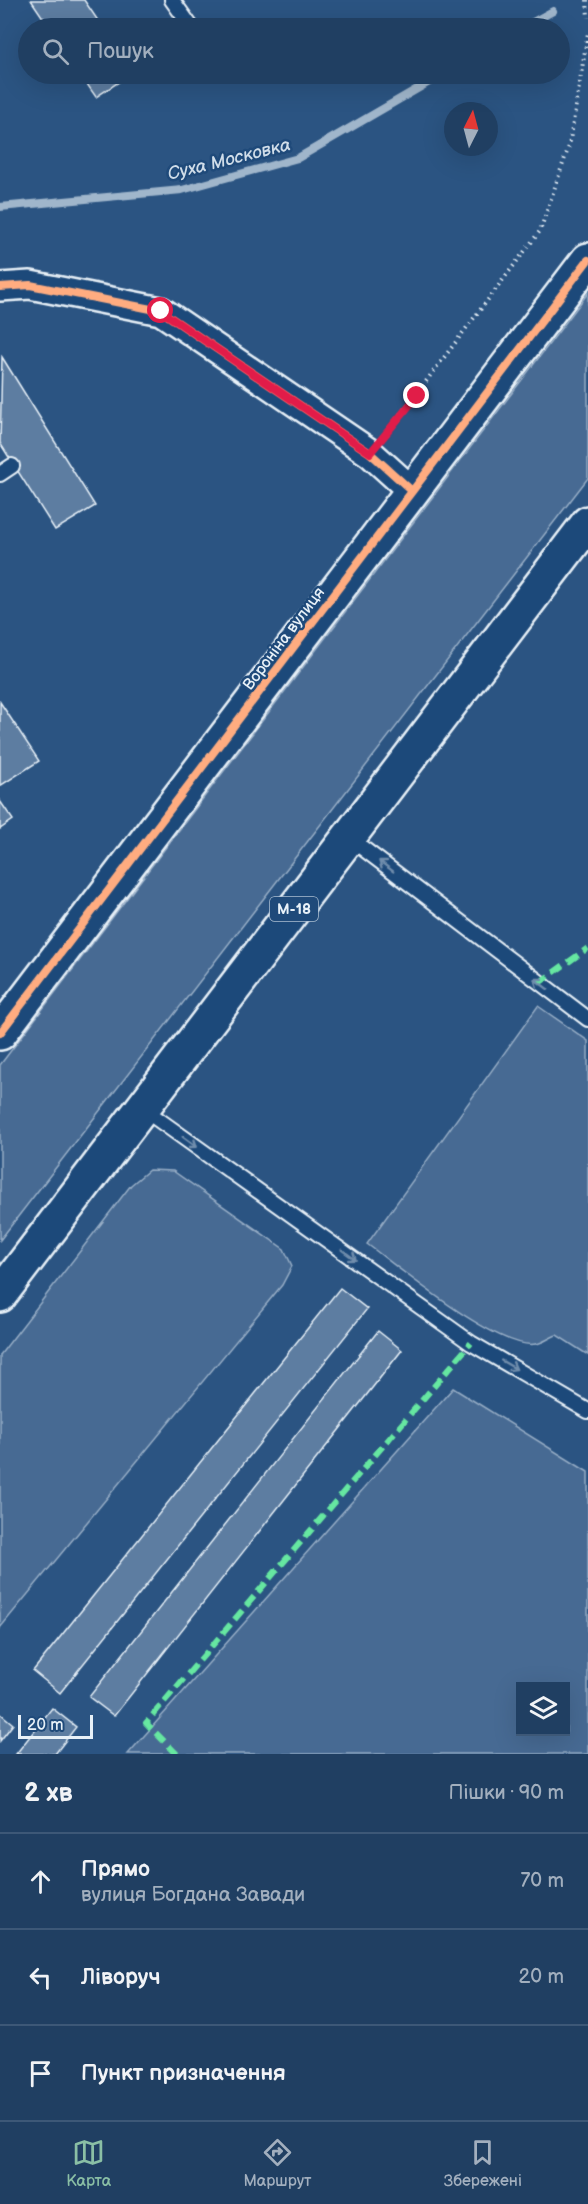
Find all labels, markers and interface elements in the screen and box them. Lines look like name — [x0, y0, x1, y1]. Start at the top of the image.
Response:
search box — [18, 18, 570, 84]
icon: search — [39, 35, 72, 68]
text: Пошук — [87, 38, 154, 65]
north arrow — [444, 102, 498, 156]
water label: Суха Московка — [165, 134, 293, 185]
route start — [147, 297, 173, 323]
route end — [403, 382, 429, 408]
street label: Вороніна вулиця — [239, 584, 329, 694]
one-way arrow — [378, 860, 394, 873]
road number: М-18 — [270, 897, 318, 921]
one-way arrow — [534, 978, 550, 991]
one-way arrow — [181, 1136, 198, 1148]
one-way arrow — [340, 1249, 356, 1261]
one-way arrow — [501, 1360, 518, 1372]
map controls — [516, 1682, 570, 1736]
button: layers — [516, 1682, 570, 1736]
scale bar — [18, 1712, 93, 1740]
text: 20 m — [27, 1716, 63, 1735]
text: 2 хв — [24, 1778, 73, 1809]
text: Пішки · 90 m — [449, 1781, 564, 1805]
text: Прямо — [81, 1856, 150, 1883]
icon: ahead — [24, 1865, 57, 1898]
text: 70 m — [520, 1869, 564, 1893]
text: вулиця Богдана Завади — [81, 1883, 305, 1907]
icon: left — [24, 1961, 57, 1994]
text: Ліворуч — [81, 1964, 161, 1991]
text: 20 m — [519, 1965, 564, 1989]
icon: arrive — [24, 2057, 57, 2090]
text: Пункт призначення — [81, 2060, 286, 2087]
tab: Карта — [66, 2136, 111, 2191]
tab: Маршрут — [243, 2136, 312, 2191]
tab: Збережені — [444, 2136, 522, 2191]

